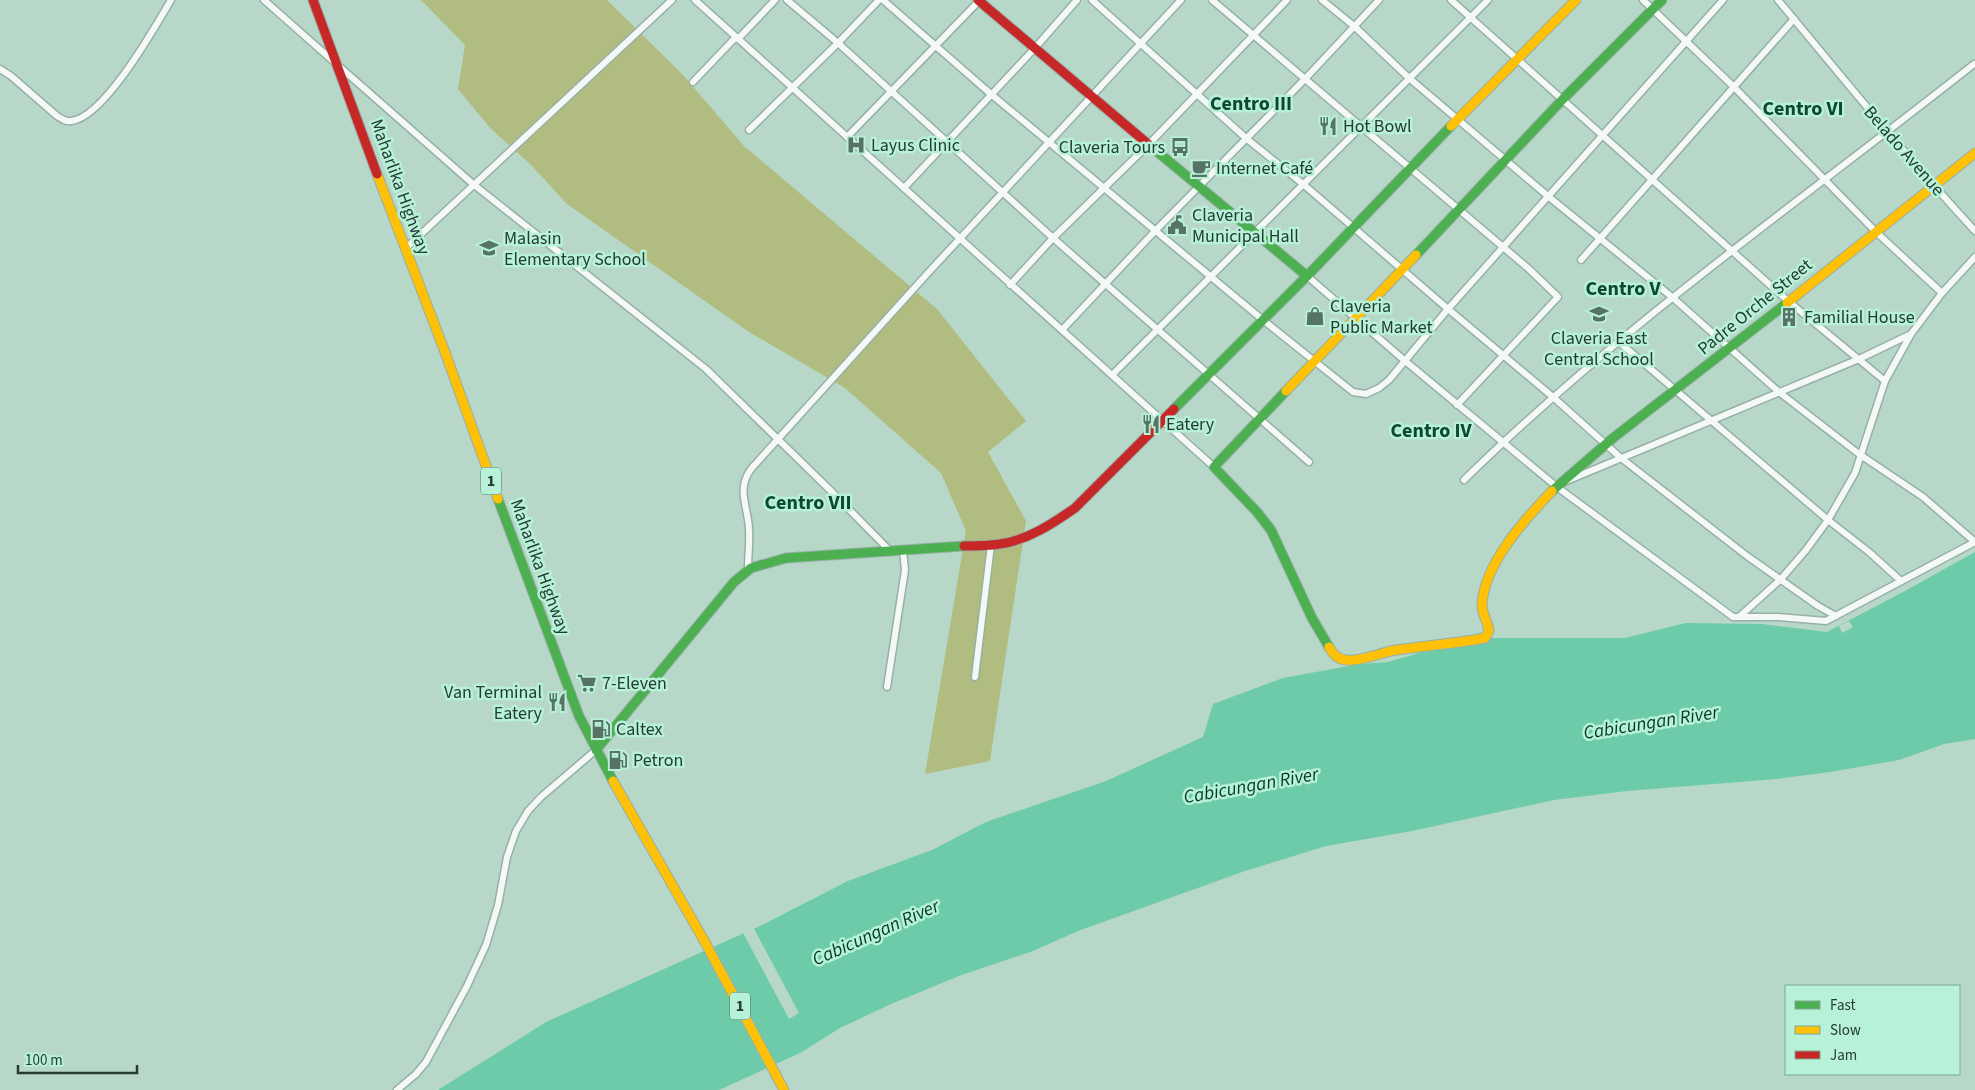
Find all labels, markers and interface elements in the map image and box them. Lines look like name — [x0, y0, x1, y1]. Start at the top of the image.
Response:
district label: Centro III — [1210, 90, 1292, 118]
district label: Centro VI — [1762, 95, 1844, 123]
street label: Belado Avenue — [1858, 101, 1950, 202]
place label: Hot Bowl — [1343, 114, 1412, 139]
restaurant icon: Hot Bowl — [1317, 115, 1339, 137]
street label: Maharlika Highway — [364, 116, 436, 259]
place label: Layus Clinic — [871, 133, 960, 158]
hospital icon: Layus Clinic — [845, 134, 867, 156]
place label: Claveria Tours — [1059, 135, 1165, 160]
bus stop icon: Claveria Tours — [1169, 136, 1191, 158]
place label: Internet Café — [1216, 156, 1313, 181]
cafe icon: Internet Café — [1190, 157, 1212, 179]
place label: Claveria Municipal Hall — [1192, 203, 1299, 249]
public building icon: Claveria Municipal Hall — [1166, 214, 1188, 236]
place label: Malasin Elementary School — [504, 226, 646, 272]
school or university icon: Malasin Elementary School — [478, 237, 500, 259]
street label: Padre Orche Street — [1692, 253, 1818, 361]
district label: Centro V — [1585, 275, 1661, 303]
place label: Claveria Public Market — [1330, 294, 1433, 340]
school or university icon: Claveria East Central School — [1588, 303, 1610, 325]
shop icon: Claveria Public Market — [1304, 305, 1326, 327]
place label: Familial House — [1804, 305, 1915, 330]
building icon: Familial House — [1778, 306, 1800, 328]
place label: Claveria East Central School — [1544, 326, 1654, 372]
place label: Eatery — [1166, 412, 1215, 437]
restaurant icon: Eatery — [1140, 413, 1162, 435]
district label: Centro IV — [1390, 417, 1472, 445]
road number: 1 — [481, 468, 501, 494]
district label: Centro VII — [764, 489, 852, 517]
street label: Maharlika Highway — [504, 496, 576, 639]
place label: 7-Eleven — [602, 671, 667, 696]
supermarket icon: 7-Eleven — [576, 672, 598, 694]
place label: Van Terminal Eatery — [444, 680, 543, 726]
restaurant icon: Van Terminal Eatery — [546, 691, 568, 713]
water label: Cabicungan River — [1581, 699, 1722, 747]
place label: Caltex — [616, 717, 663, 742]
fuel station icon: Caltex — [590, 718, 612, 740]
place label: Petron — [633, 748, 683, 773]
fuel station icon: Petron — [607, 749, 629, 771]
water label: Cabicungan River — [1181, 761, 1322, 811]
water label: Cabicungan River — [808, 892, 945, 973]
legend — [1785, 985, 1960, 1075]
road number: 1 — [730, 992, 750, 1019]
text: Fast — [1830, 995, 1856, 1016]
text: Slow — [1830, 1020, 1861, 1041]
scale bar — [18, 1042, 136, 1074]
text: Jam — [1830, 1045, 1857, 1066]
text: 100 m — [25, 1050, 63, 1071]

